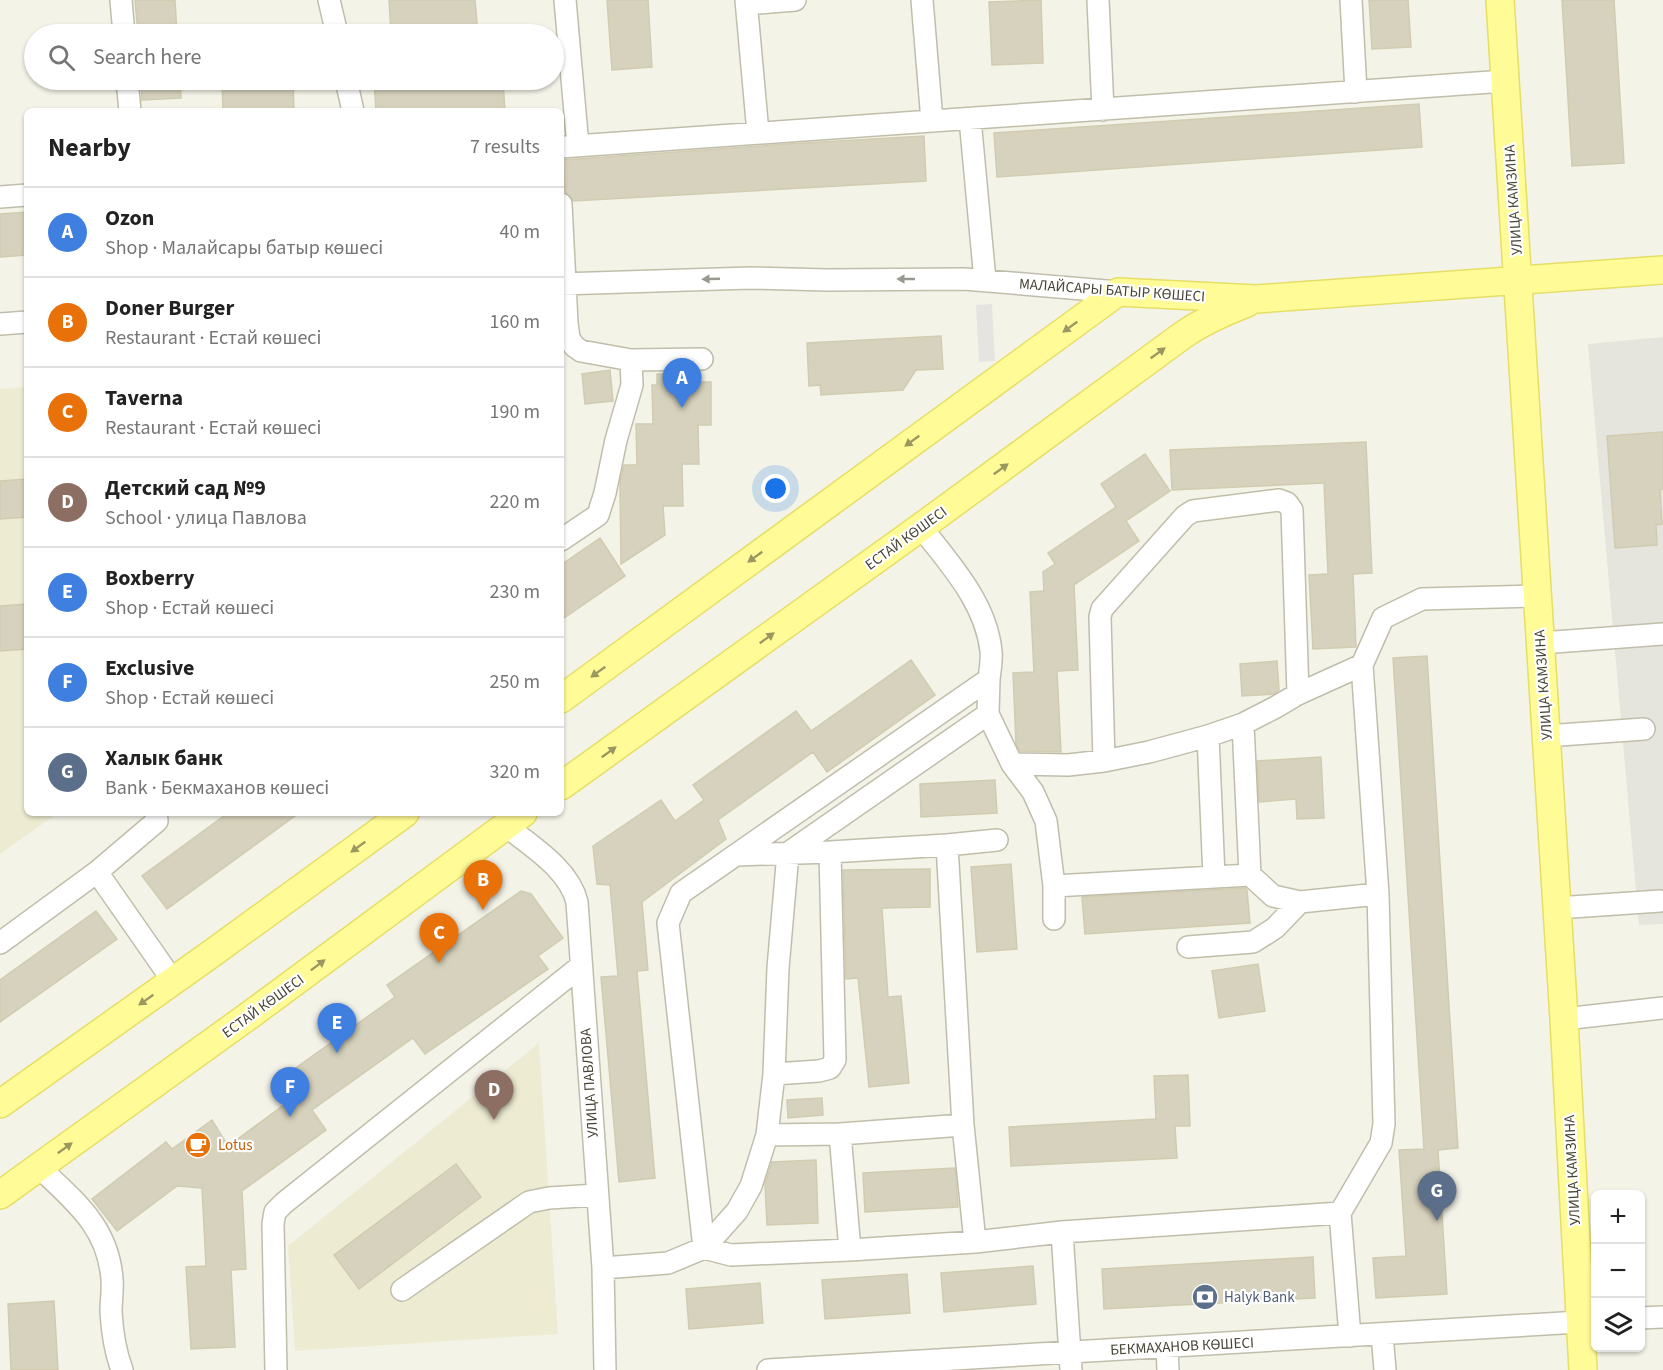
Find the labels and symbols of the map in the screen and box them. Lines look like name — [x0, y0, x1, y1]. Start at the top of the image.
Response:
street label: УЛИЦА КАМЗИНА — [1499, 143, 1528, 256]
one-way arrow — [701, 274, 720, 284]
one-way arrow — [896, 274, 915, 284]
street label: МАЛАЙСАРЫ БАТЫР КӨШЕСІ — [1018, 274, 1206, 307]
one-way arrow — [1063, 320, 1078, 332]
one-way arrow — [1149, 347, 1165, 359]
pin: A — [662, 358, 702, 408]
one-way arrow — [905, 435, 921, 447]
one-way arrow — [993, 463, 1008, 475]
your location — [761, 474, 790, 503]
street label: ЕСТАЙ КӨШЕСІ — [861, 501, 952, 575]
one-way arrow — [748, 550, 763, 562]
street label: УЛИЦА КАМЗИНА — [1529, 628, 1558, 741]
one-way arrow — [758, 632, 774, 644]
one-way arrow — [591, 666, 607, 678]
one-way arrow — [601, 746, 616, 758]
one-way arrow — [350, 841, 365, 853]
pin: B — [464, 860, 502, 910]
pin: C — [420, 914, 458, 963]
one-way arrow — [310, 959, 326, 971]
street label: ЕСТАЙ КӨШЕСІ — [218, 969, 309, 1043]
one-way arrow — [138, 994, 154, 1006]
pin: E — [318, 1004, 356, 1053]
street label: УЛИЦА ПАВЛОВА — [575, 1027, 604, 1139]
pin: F — [270, 1068, 310, 1117]
pin: D — [474, 1070, 514, 1120]
street label: УЛИЦА КАМЗИНА — [1559, 1113, 1586, 1226]
cafe icon: Lotus — [183, 1130, 213, 1160]
place label: Lotus — [218, 1135, 253, 1156]
one-way arrow — [57, 1143, 72, 1155]
pin: G — [1418, 1172, 1456, 1221]
bank icon: Halyk Bank — [1190, 1282, 1220, 1312]
place label: Halyk Bank — [1224, 1287, 1295, 1308]
street label: БЕКМАХАНОВ КӨШЕСІ — [1110, 1332, 1254, 1361]

